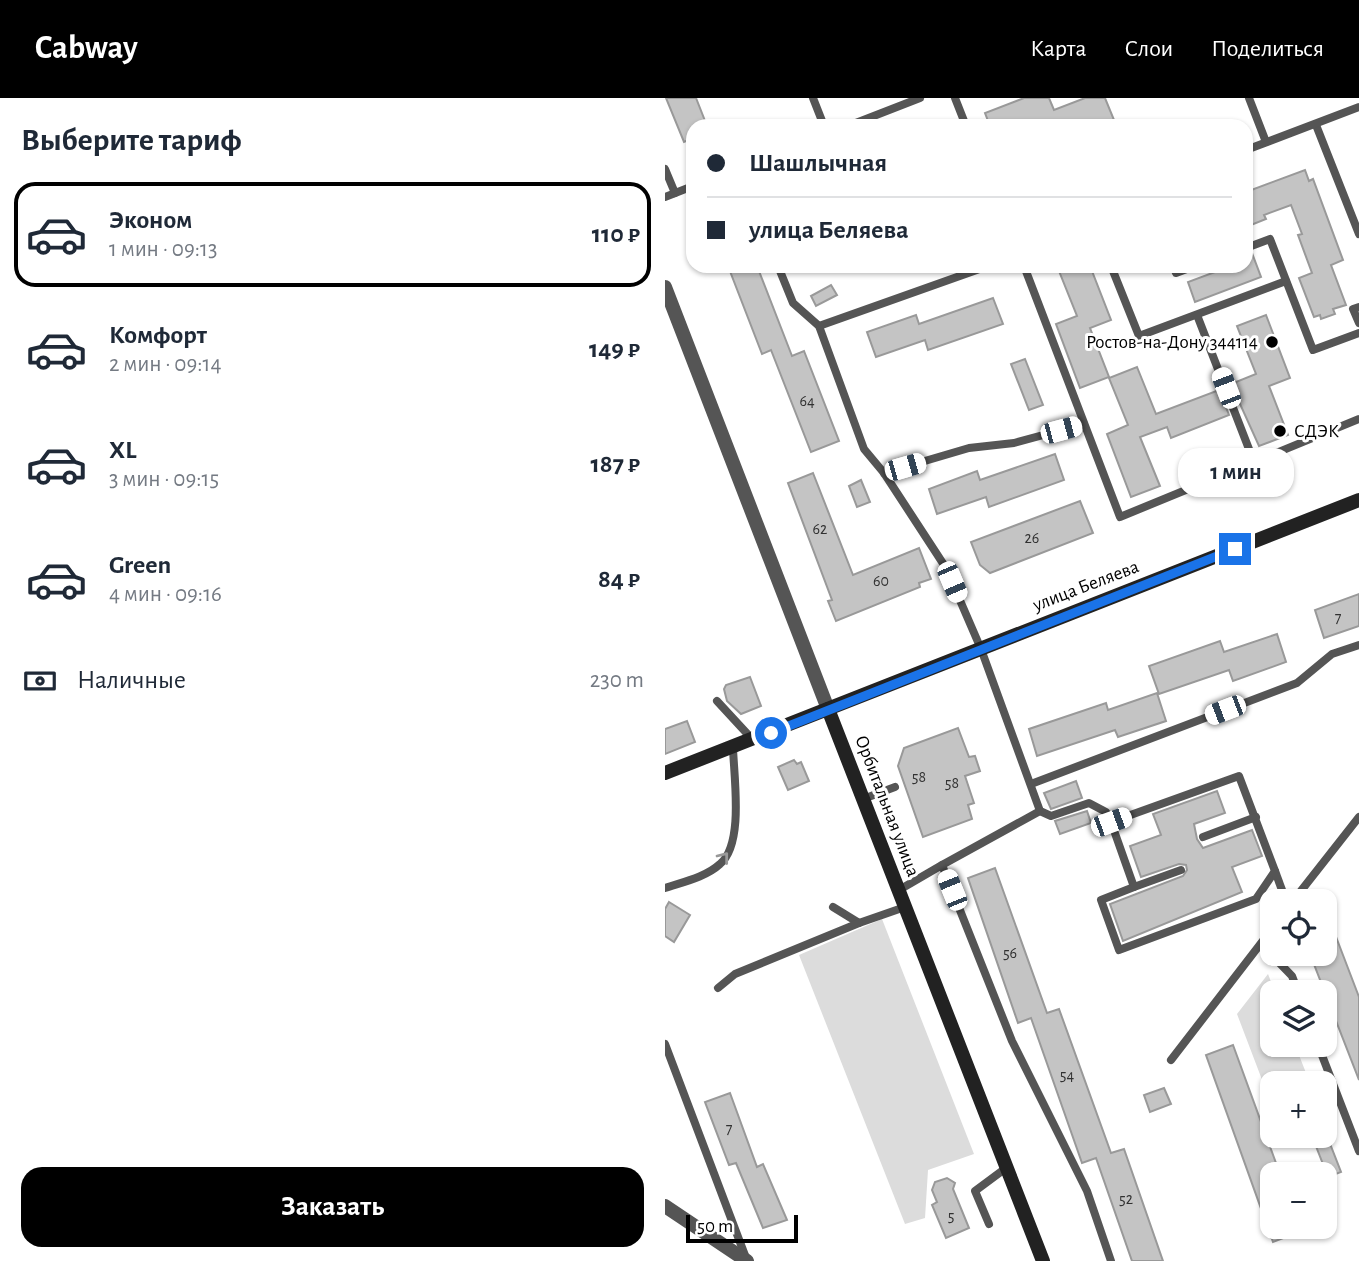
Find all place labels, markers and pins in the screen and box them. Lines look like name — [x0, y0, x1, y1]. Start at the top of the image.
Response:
place label: Ростов-на-Дону 344114 — [1086, 333, 1258, 352]
marker: Ростов-на-Дону 344114 — [1264, 334, 1280, 350]
place label: СДЭК — [1294, 422, 1339, 441]
marker: СДЭК — [1272, 423, 1288, 439]

